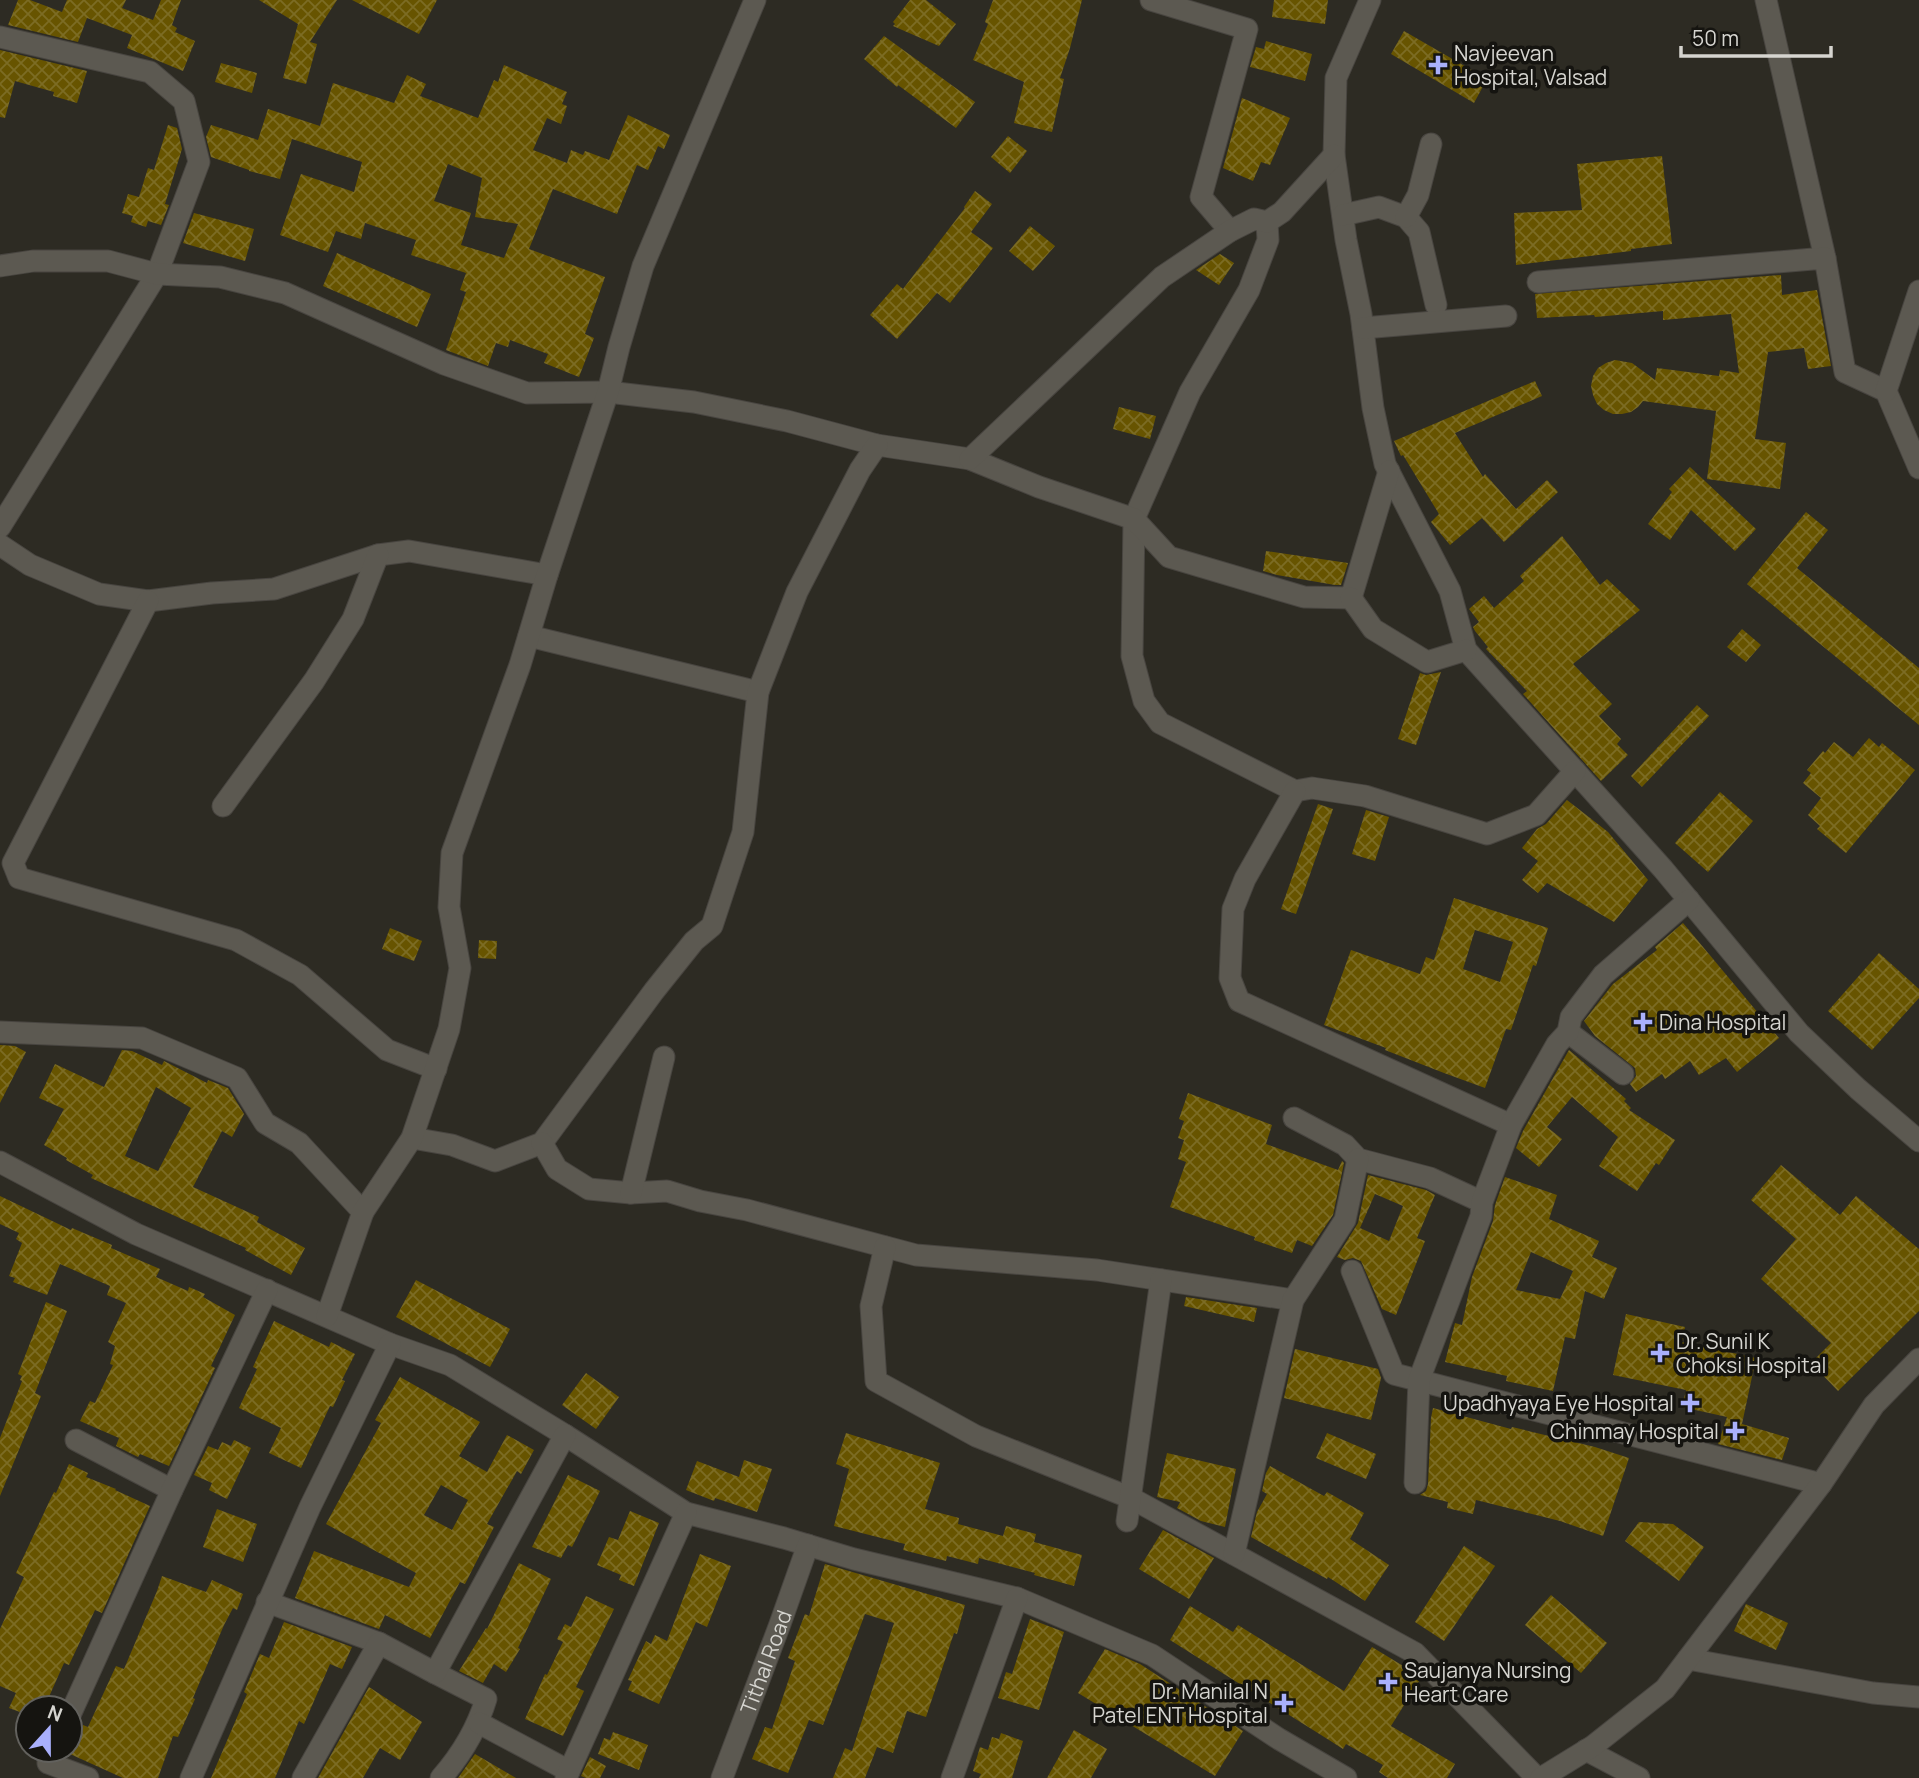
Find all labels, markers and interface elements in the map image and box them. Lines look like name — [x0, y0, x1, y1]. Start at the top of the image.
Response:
scale bar — [1681, 14, 1832, 58]
text: 50 m — [1692, 24, 1739, 52]
place label: Navjeevan Hospital, Valsad — [1454, 39, 1607, 91]
marker: Navjeevan Hospital, Valsad — [1428, 55, 1448, 75]
place label: Dina Hospital — [1659, 1008, 1786, 1036]
marker: Dina Hospital — [1633, 1012, 1653, 1032]
place label: Dr. Sunil K Choksi Hospital — [1676, 1327, 1826, 1379]
marker: Dr. Sunil K Choksi Hospital — [1650, 1343, 1670, 1363]
place label: Upadhyaya Eye Hospital — [1443, 1389, 1674, 1417]
marker: Upadhyaya Eye Hospital — [1680, 1393, 1700, 1413]
place label: Chinmay Hospital — [1550, 1417, 1719, 1445]
marker: Chinmay Hospital — [1725, 1421, 1745, 1441]
street label: Tithal Road — [733, 1606, 798, 1718]
place label: Saujanya Nursing Heart Care — [1404, 1656, 1571, 1708]
marker: Saujanya Nursing Heart Care — [1378, 1672, 1398, 1692]
place label: Dr. Manilal N Patel ENT Hospital — [1092, 1677, 1268, 1729]
marker: Dr. Manilal N Patel ENT Hospital — [1274, 1693, 1294, 1713]
north arrow — [14, 1694, 84, 1764]
text: N — [44, 1699, 66, 1728]

